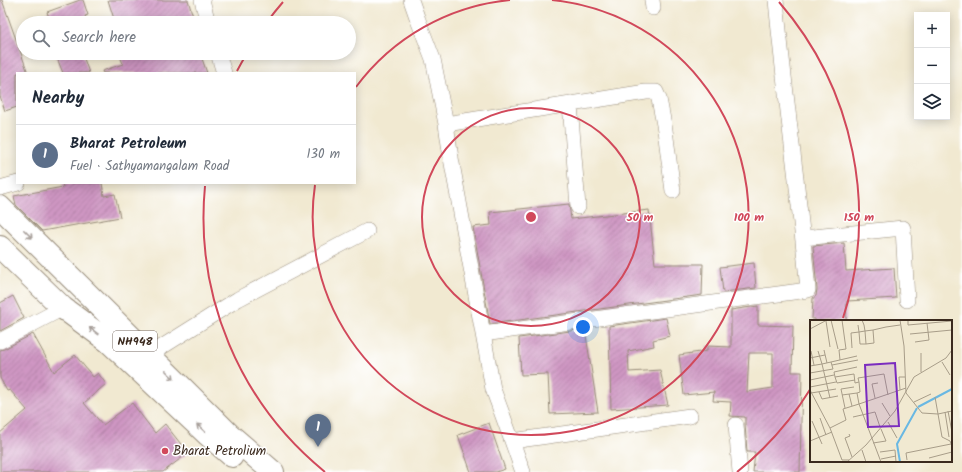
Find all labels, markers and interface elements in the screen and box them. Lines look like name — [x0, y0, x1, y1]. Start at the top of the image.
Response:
map controls — [914, 12, 950, 120]
button: + — [914, 12, 950, 48]
search box — [16, 16, 356, 60]
text: Search here — [62, 26, 136, 50]
icon: search — [30, 27, 52, 49]
button: − — [914, 48, 950, 84]
button: layers — [914, 84, 950, 120]
text: Nearby — [32, 85, 84, 112]
text: Bharat Petroleum — [70, 132, 187, 156]
text: 1 — [43, 144, 47, 165]
text: 130 m — [306, 144, 340, 165]
text: Fuel · Sathyamangalam Road — [70, 156, 229, 177]
text: 50 m — [626, 208, 654, 227]
text: 100 m — [734, 208, 764, 227]
text: 150 m — [844, 208, 874, 227]
centre of rings — [524, 210, 538, 224]
one-way arrow — [23, 230, 33, 239]
your location — [573, 317, 593, 337]
inset map — [810, 320, 952, 462]
one-way arrow — [89, 327, 100, 336]
road number: NH948 — [113, 331, 157, 351]
one-way arrow — [165, 370, 175, 380]
pin: 1 — [305, 414, 331, 447]
one-way arrow — [196, 424, 206, 433]
place label: Bharat Petrolium — [173, 441, 266, 462]
marker: Bharat Petrolium — [160, 446, 170, 456]

